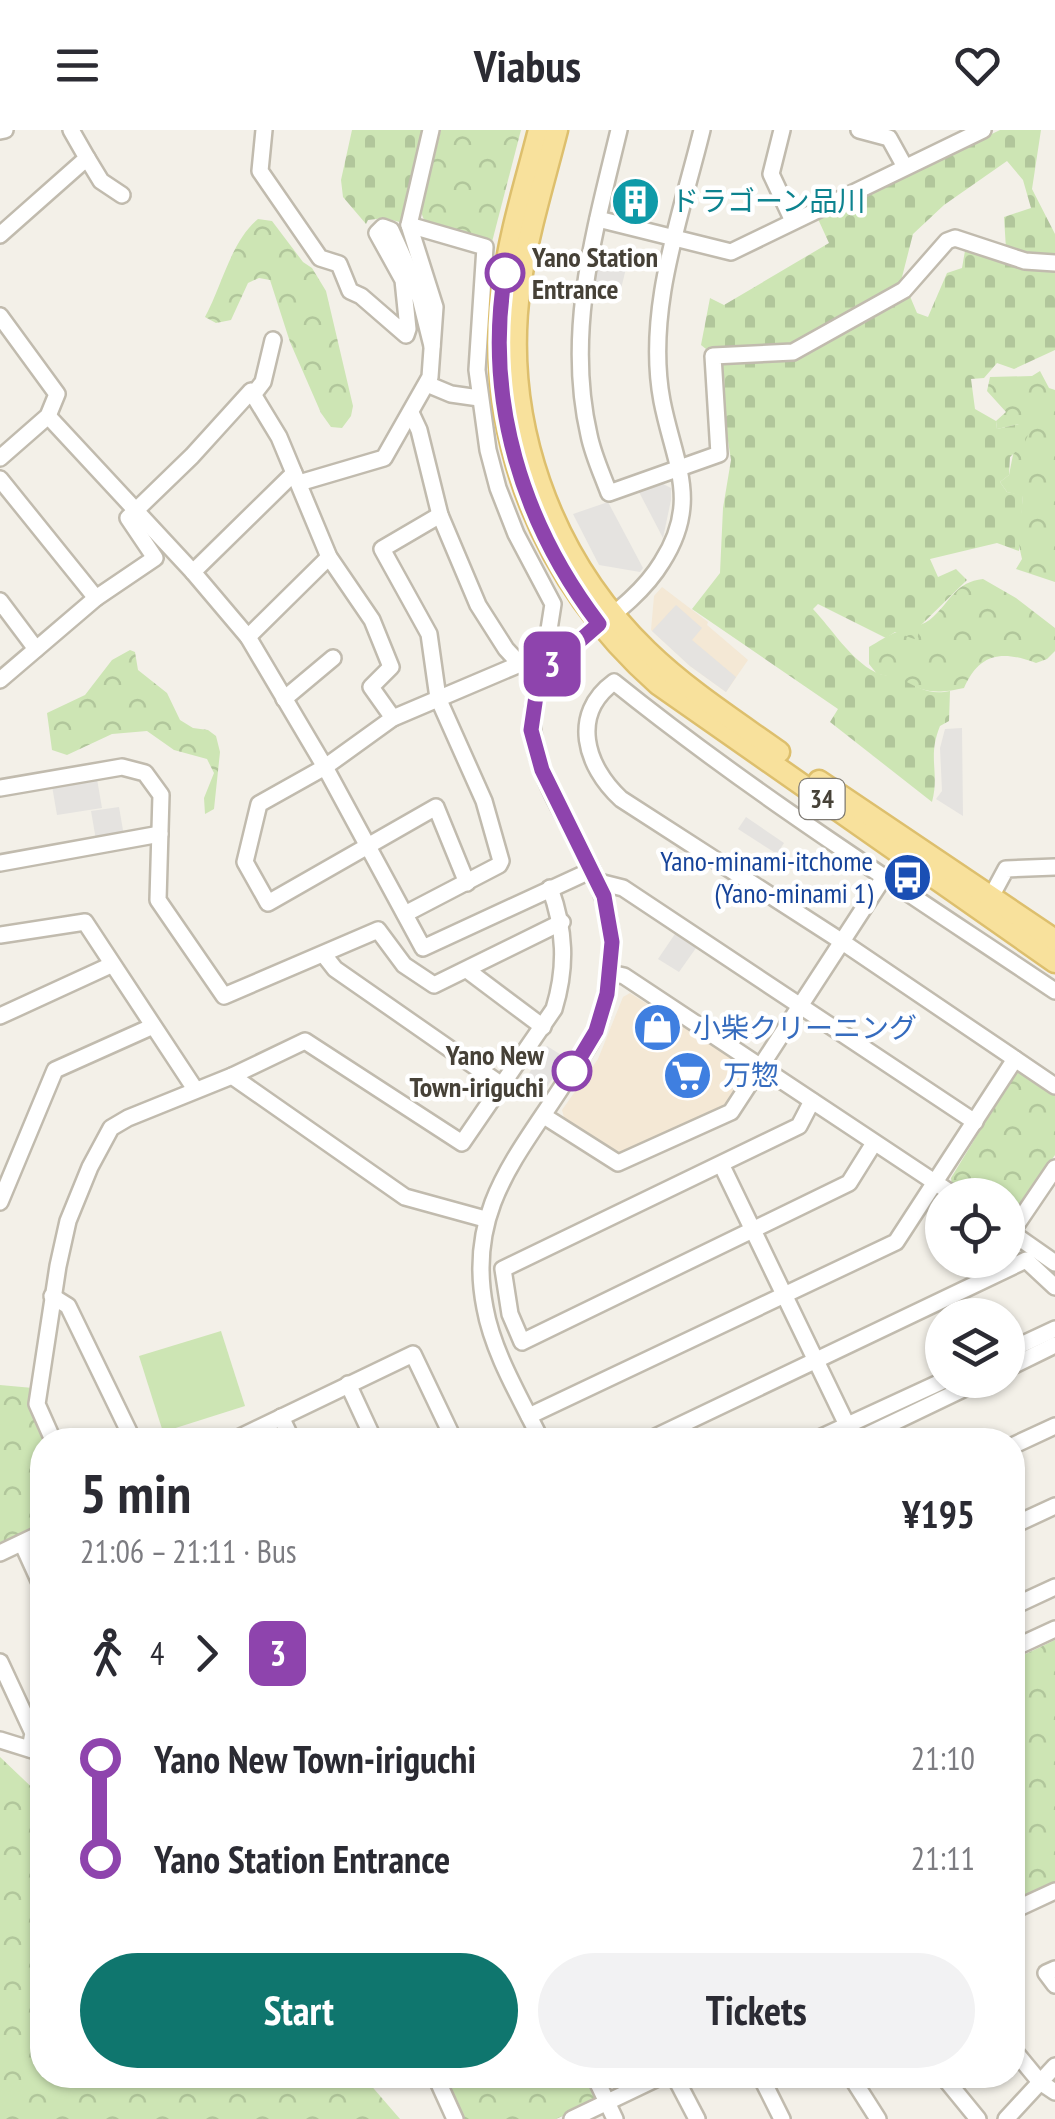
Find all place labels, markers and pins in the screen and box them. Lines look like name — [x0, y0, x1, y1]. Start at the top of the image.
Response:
building icon: ドラゴーン品川 — [610, 175, 662, 227]
place label: ドラゴーン品川 — [671, 182, 866, 219]
place label: Yano Station Entrance — [531, 238, 658, 307]
marker: Yano Station Entrance — [486, 254, 524, 292]
place label: Yano-minami-itchome (Yano-minami 1) — [660, 842, 873, 911]
bus stop icon: Yano-minami-itchome (Yano-minami 1) — [882, 851, 934, 903]
shop icon: 小柴クリーニング — [632, 1002, 684, 1054]
place label: 小柴クリーニング — [693, 1009, 917, 1046]
place label: Yano New Town-iriguchi — [409, 1036, 544, 1105]
supermarket icon: 万惣 — [662, 1049, 714, 1101]
marker: Yano New Town-iriguchi — [553, 1052, 591, 1090]
place label: 万惣 — [723, 1056, 779, 1093]

